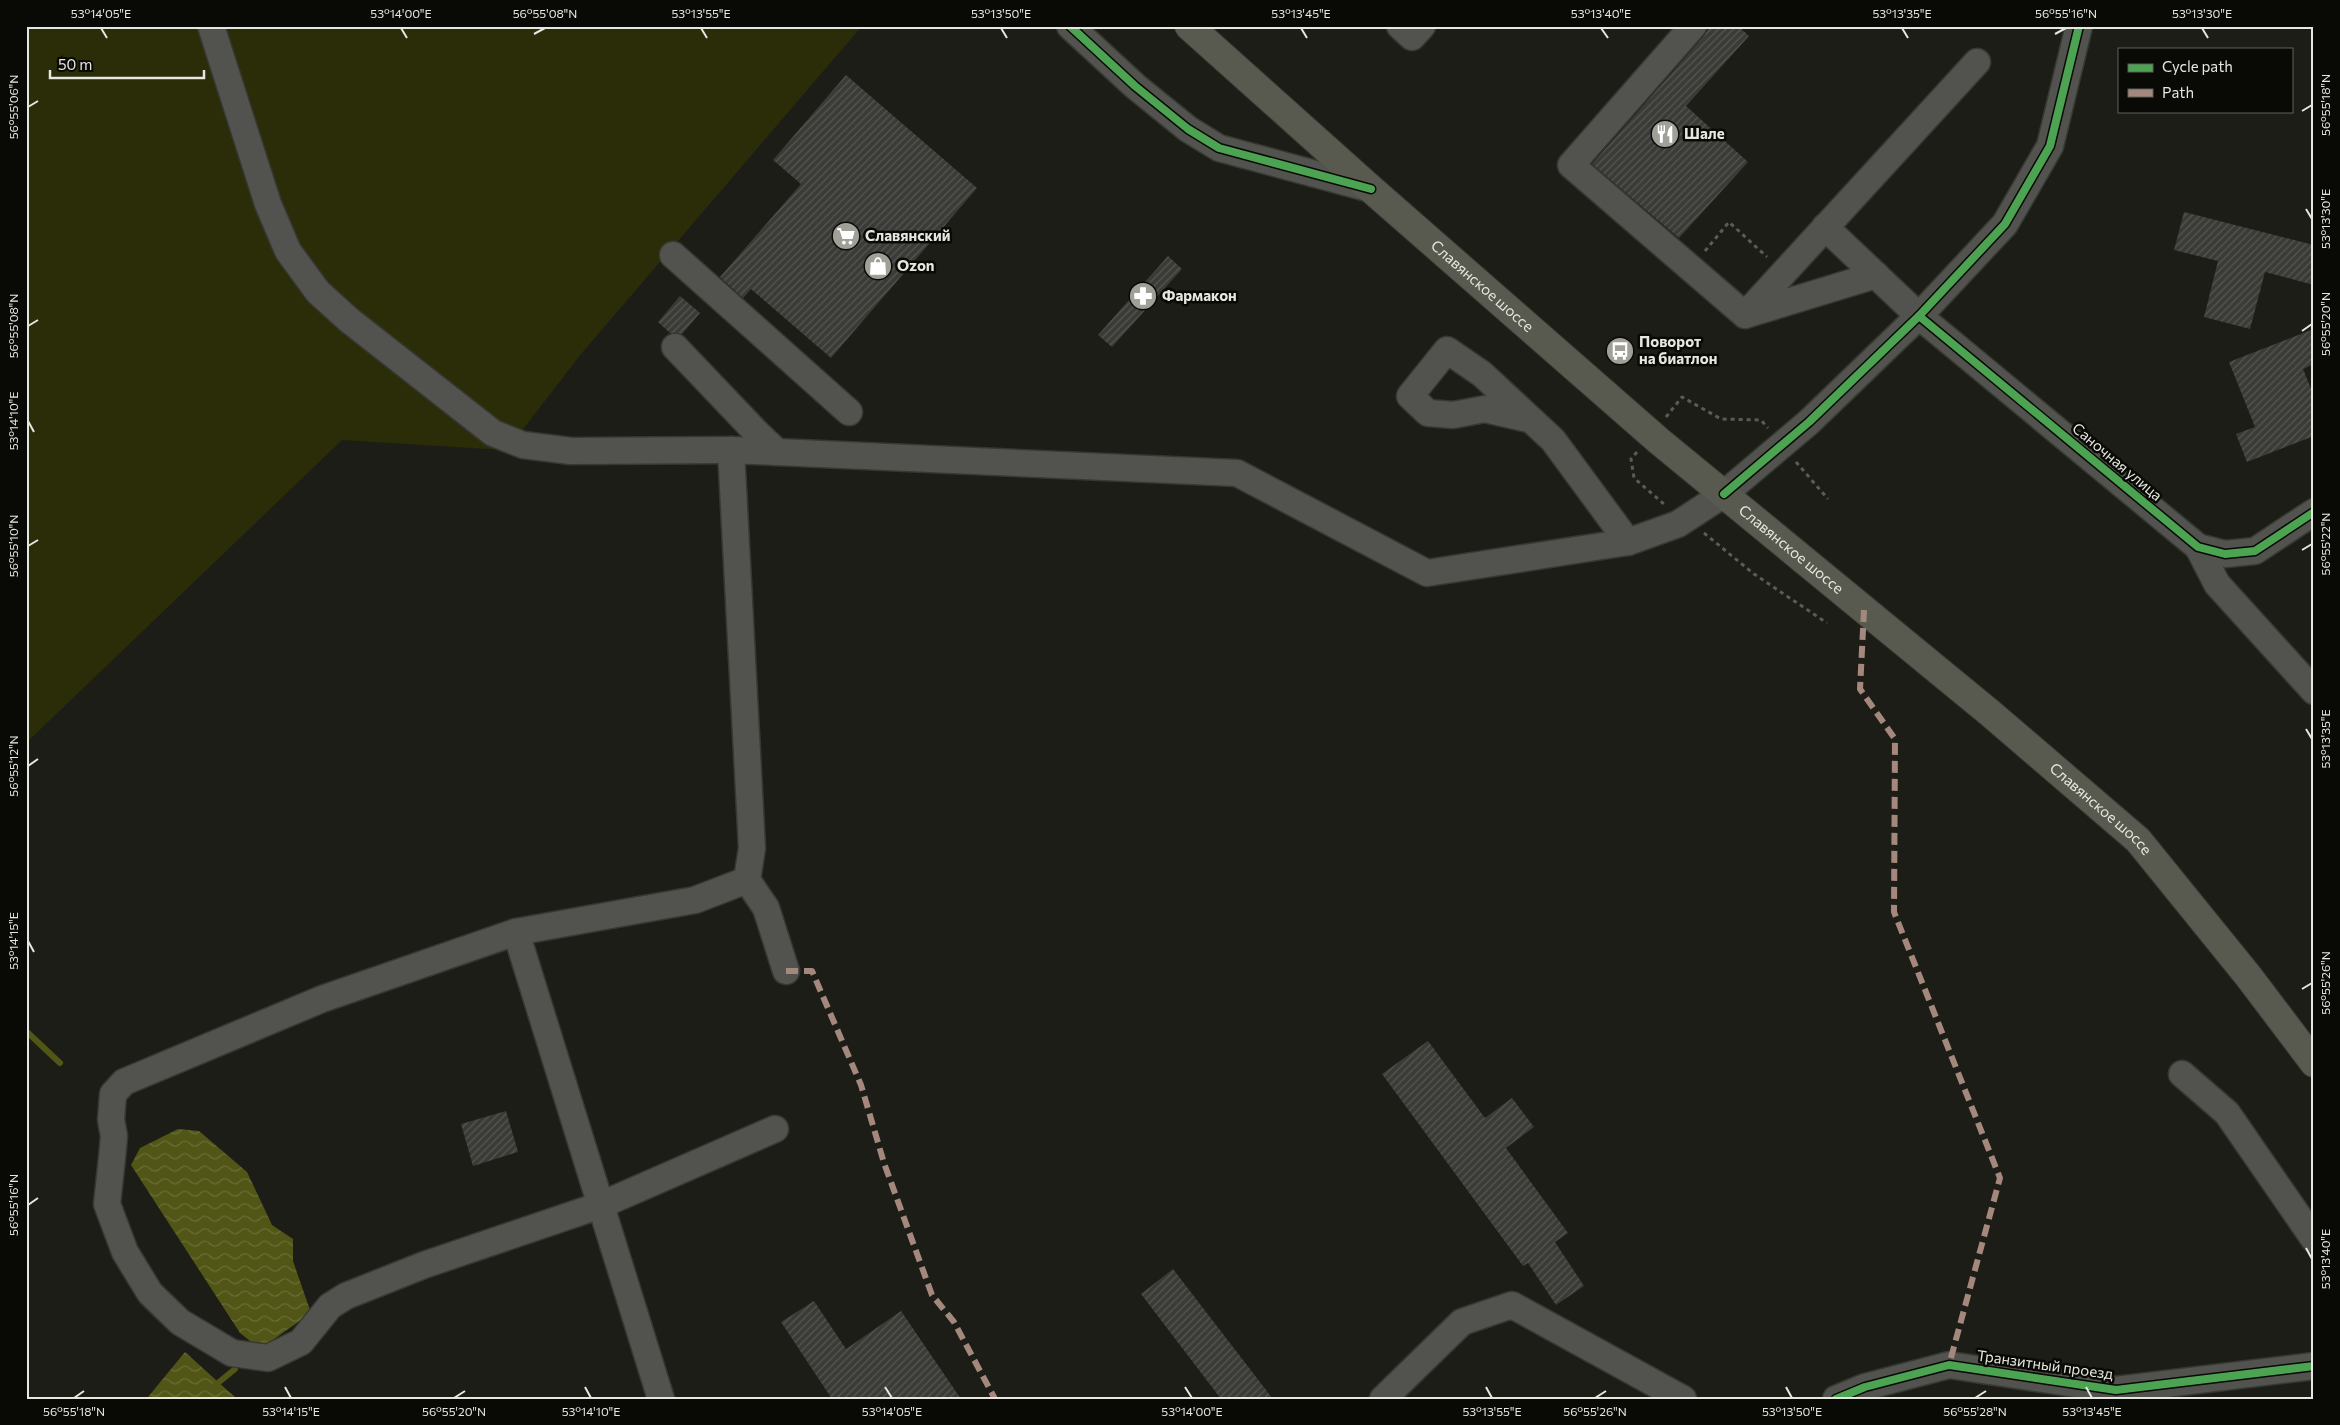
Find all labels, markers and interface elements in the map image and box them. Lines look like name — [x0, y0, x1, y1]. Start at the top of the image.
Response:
text: 53°14'05"E — [71, 6, 131, 20]
text: 53°14'00"E — [370, 6, 432, 20]
text: 56°55'08"N — [513, 6, 577, 20]
text: 53°13'55"E — [671, 6, 731, 20]
text: 53°13'50"E — [971, 6, 1031, 20]
text: 53°13'45"E — [1271, 6, 1331, 20]
text: 53°13'40"E — [1571, 6, 1631, 20]
text: 53°13'35"E — [1872, 6, 1932, 20]
text: 56°55'16"N — [2035, 6, 2097, 20]
text: 53°13'30"E — [2172, 6, 2232, 20]
scale bar — [50, 48, 204, 80]
legend — [2118, 48, 2292, 112]
text: 50 m — [58, 55, 92, 73]
text: Cycle path — [2162, 57, 2233, 75]
text: 56°55'18"N — [2318, 74, 2332, 136]
text: 56°55'06"N — [6, 75, 20, 139]
text: Path — [2162, 83, 2194, 101]
restaurant icon: Шале — [1650, 119, 1680, 149]
place label: Шале — [1684, 124, 1725, 142]
text: 53°13'30"E — [2318, 189, 2332, 249]
supermarket icon: Славянский — [831, 221, 861, 251]
place label: Славянский — [865, 226, 950, 244]
street label: Славянское шоссе — [1428, 236, 1538, 335]
shop icon: Ozon — [863, 251, 893, 281]
place label: Ozon — [897, 256, 935, 274]
pharmacy icon: Фармакон — [1128, 281, 1158, 311]
place label: Фармакон — [1162, 286, 1237, 304]
text: 56°55'20"N — [2318, 292, 2332, 356]
text: 56°55'08"N — [6, 294, 20, 358]
place label: Поворот на биатлон — [1639, 332, 1717, 367]
bus stop icon: Поворот на биатлон — [1605, 336, 1635, 366]
text: 53°14'10"E — [6, 392, 20, 450]
street label: Саночная улица — [2069, 418, 2166, 504]
street label: Славянское шоссе — [1736, 500, 1848, 597]
text: 56°55'22"N — [2318, 513, 2332, 575]
text: 56°55'10"N — [6, 515, 20, 577]
text: 53°13'35"E — [2318, 709, 2332, 769]
text: 56°55'12"N — [6, 735, 20, 797]
street label: Славянское шоссе — [2047, 758, 2156, 858]
text: 53°14'15"E — [6, 912, 20, 970]
text: 56°55'26"N — [2318, 951, 2332, 1015]
text: 56°55'16"N — [6, 1174, 20, 1236]
text: 53°13'40"E — [2318, 1229, 2332, 1289]
street label: Транзитный проезд — [1976, 1346, 2115, 1383]
text: 56°55'18"N — [43, 1404, 105, 1418]
text: 53°14'15"E — [262, 1404, 320, 1418]
text: 56°55'20"N — [422, 1404, 486, 1418]
text: 53°14'10"E — [562, 1404, 620, 1418]
text: 53°14'05"E — [862, 1404, 922, 1418]
text: 53°14'00"E — [1161, 1404, 1223, 1418]
text: 53°13'55"E — [1462, 1404, 1522, 1418]
text: 56°55'26"N — [1563, 1404, 1627, 1418]
text: 53°13'50"E — [1762, 1404, 1822, 1418]
text: 56°55'28"N — [1943, 1404, 2007, 1418]
text: 53°13'45"E — [2062, 1404, 2122, 1418]

